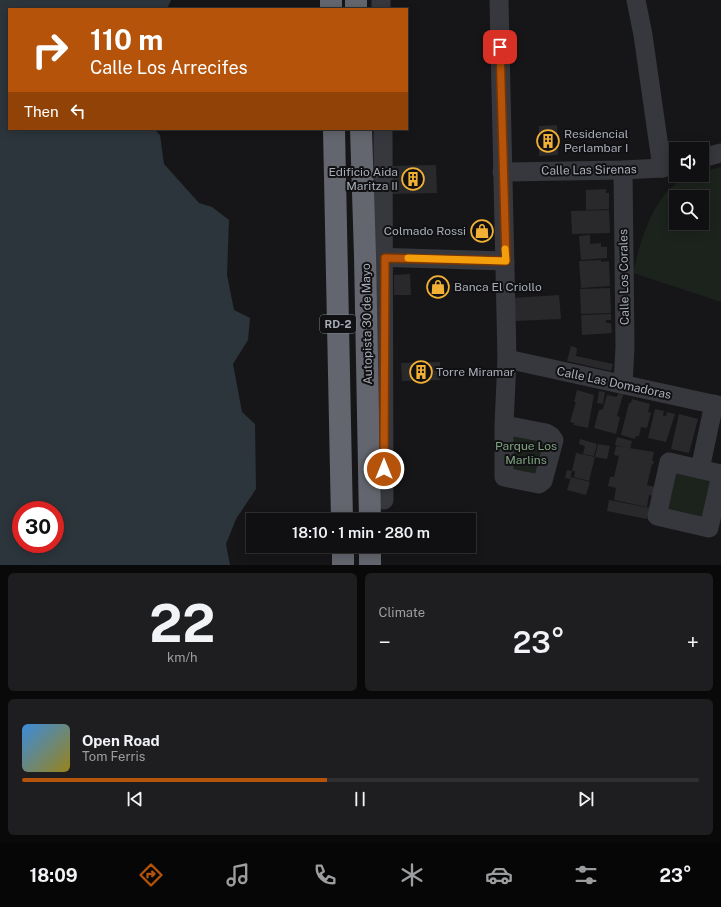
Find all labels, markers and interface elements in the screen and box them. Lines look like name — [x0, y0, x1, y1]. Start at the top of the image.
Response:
text: 110 m — [90, 23, 163, 56]
icon: right — [24, 24, 76, 76]
pin — [483, 30, 517, 64]
icon: arrive — [489, 36, 511, 58]
text: Calle Los Arrecifes — [90, 57, 248, 78]
icon: left — [67, 100, 89, 122]
text: Then — [24, 103, 59, 120]
place label: Residencial Perlambar I — [564, 127, 629, 155]
building icon: Residencial Perlambar I — [535, 128, 561, 154]
map controls — [669, 142, 709, 230]
button: sound — [669, 142, 709, 182]
street label: Calle Las Sirenas — [541, 162, 637, 178]
place label: Edificio Aida Maritza II — [328, 165, 398, 193]
building icon: Edificio Aida Maritza II — [400, 166, 426, 192]
button: search — [669, 190, 709, 230]
shop icon: Colmado Rossi — [469, 218, 495, 244]
place label: Colmado Rossi — [384, 224, 466, 238]
street label: Calle Los Corales — [616, 229, 632, 325]
street label: Autopista 30 de Mayo — [359, 263, 375, 385]
shop icon: Banca El Criollo — [425, 274, 451, 300]
place label: Banca El Criollo — [454, 280, 542, 294]
road number: RD-2 — [320, 315, 356, 333]
building icon: Torre Miramar — [408, 359, 434, 385]
street label: Calle Las Domadoras — [555, 364, 673, 402]
place label: Torre Miramar — [436, 365, 515, 379]
park label: Parque Los Marlins — [495, 439, 557, 467]
position arrow — [363, 448, 405, 490]
speed limit sign: 30 — [12, 501, 64, 553]
text: 18:10 · 1 min · 280 m — [292, 524, 430, 541]
text: 22 — [149, 593, 215, 654]
text: Climate — [379, 605, 425, 620]
text: 23° — [513, 624, 565, 660]
text: − — [379, 629, 391, 655]
text: + — [687, 629, 699, 655]
text: km/h — [167, 650, 198, 665]
text: Open Road — [82, 732, 160, 749]
text: Tom Ferris — [82, 749, 145, 764]
icon: previous — [124, 788, 146, 810]
icon: pause — [349, 788, 371, 810]
icon: next — [575, 788, 597, 810]
icon: directions — [137, 861, 165, 889]
icon: music — [224, 861, 252, 889]
icon: phone — [311, 861, 339, 889]
icon: climate — [398, 861, 426, 889]
icon: car — [485, 861, 513, 889]
icon: filters — [572, 861, 600, 889]
text: 18:09 — [30, 865, 78, 886]
text: 23° — [659, 865, 691, 886]

